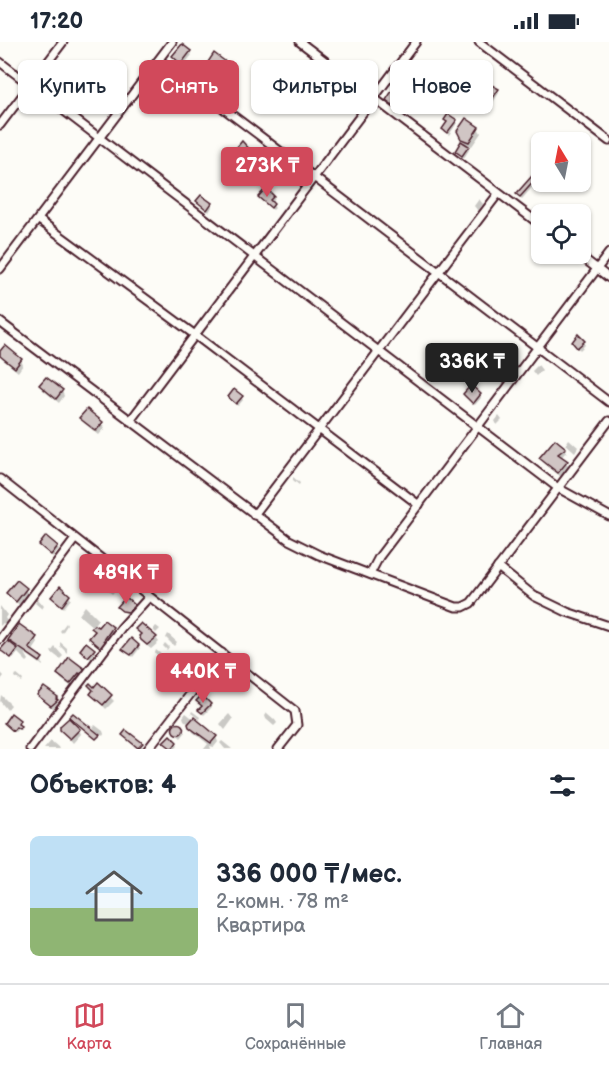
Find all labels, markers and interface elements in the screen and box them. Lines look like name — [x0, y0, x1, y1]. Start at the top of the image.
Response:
text: 17:20 — [30, 8, 83, 35]
chip: Купить — [18, 60, 127, 114]
chip: Снять — [139, 60, 239, 114]
chip: Фильтры — [251, 60, 378, 114]
chip: Новое — [390, 60, 493, 114]
north arrow — [531, 132, 591, 192]
map controls — [531, 132, 591, 264]
pin: 273K ₸ — [218, 147, 316, 198]
text: 273K ₸ — [235, 154, 299, 178]
button: locate — [531, 204, 591, 264]
pin: 336K ₸ — [423, 343, 521, 394]
text: 336K ₸ — [439, 350, 505, 374]
pin: 489K ₸ — [77, 554, 175, 605]
text: 489K ₸ — [93, 561, 159, 585]
pin: 440K ₸ — [154, 653, 252, 704]
text: 440K ₸ — [170, 660, 236, 684]
icon: filters — [546, 769, 579, 802]
text: Объектов: 4 — [30, 770, 176, 801]
text: 336 000 ₸/мес. — [216, 859, 402, 890]
icon: home — [78, 860, 150, 932]
text: 2-комн. · 78 m² — [216, 890, 349, 914]
text: Квартира — [216, 914, 306, 938]
tab: Карта — [67, 999, 112, 1054]
tab: Сохранённые — [245, 999, 346, 1054]
tab: Главная — [479, 999, 542, 1054]

